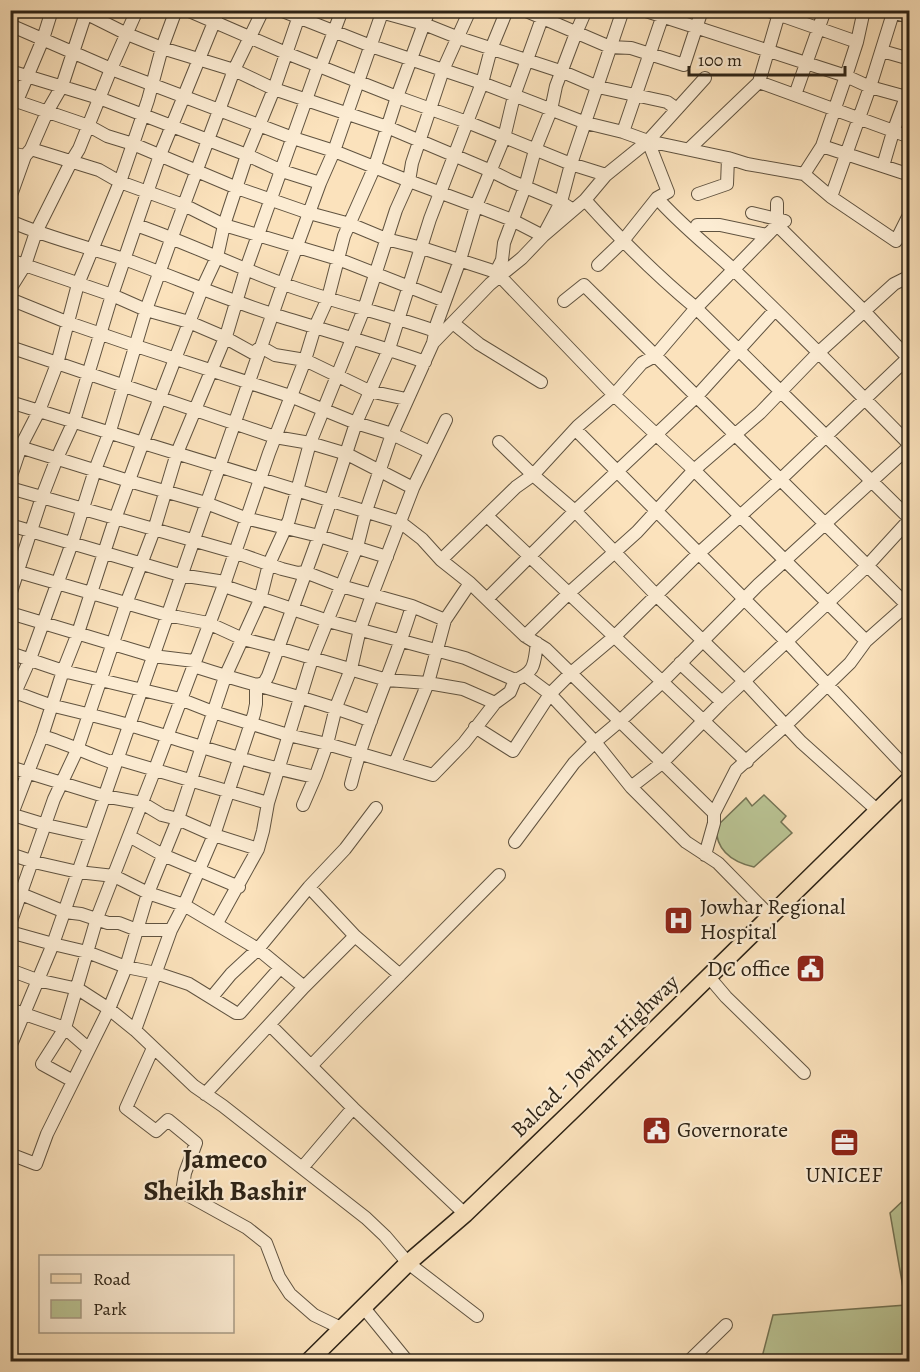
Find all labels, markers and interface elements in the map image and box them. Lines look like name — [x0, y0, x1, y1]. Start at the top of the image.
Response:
scale bar — [689, 39, 845, 77]
text: 100 m — [698, 48, 742, 72]
place label: Jowhar Regional Hospital — [700, 892, 846, 947]
hospital icon: Jowhar Regional Hospital — [663, 904, 695, 936]
public building icon: DC office — [795, 953, 827, 985]
place label: DC office — [707, 954, 790, 984]
street label: Balcad - Jowhar Highway — [504, 968, 686, 1144]
public building icon: Governorate — [640, 1114, 672, 1146]
place label: Governorate — [677, 1115, 788, 1145]
office icon: UNICEF — [828, 1127, 860, 1159]
district label: Jameco Sheikh Bashir — [143, 1140, 307, 1210]
place label: UNICEF — [806, 1160, 882, 1190]
legend — [39, 1255, 234, 1333]
text: Road — [93, 1267, 131, 1291]
text: Park — [93, 1297, 127, 1321]

